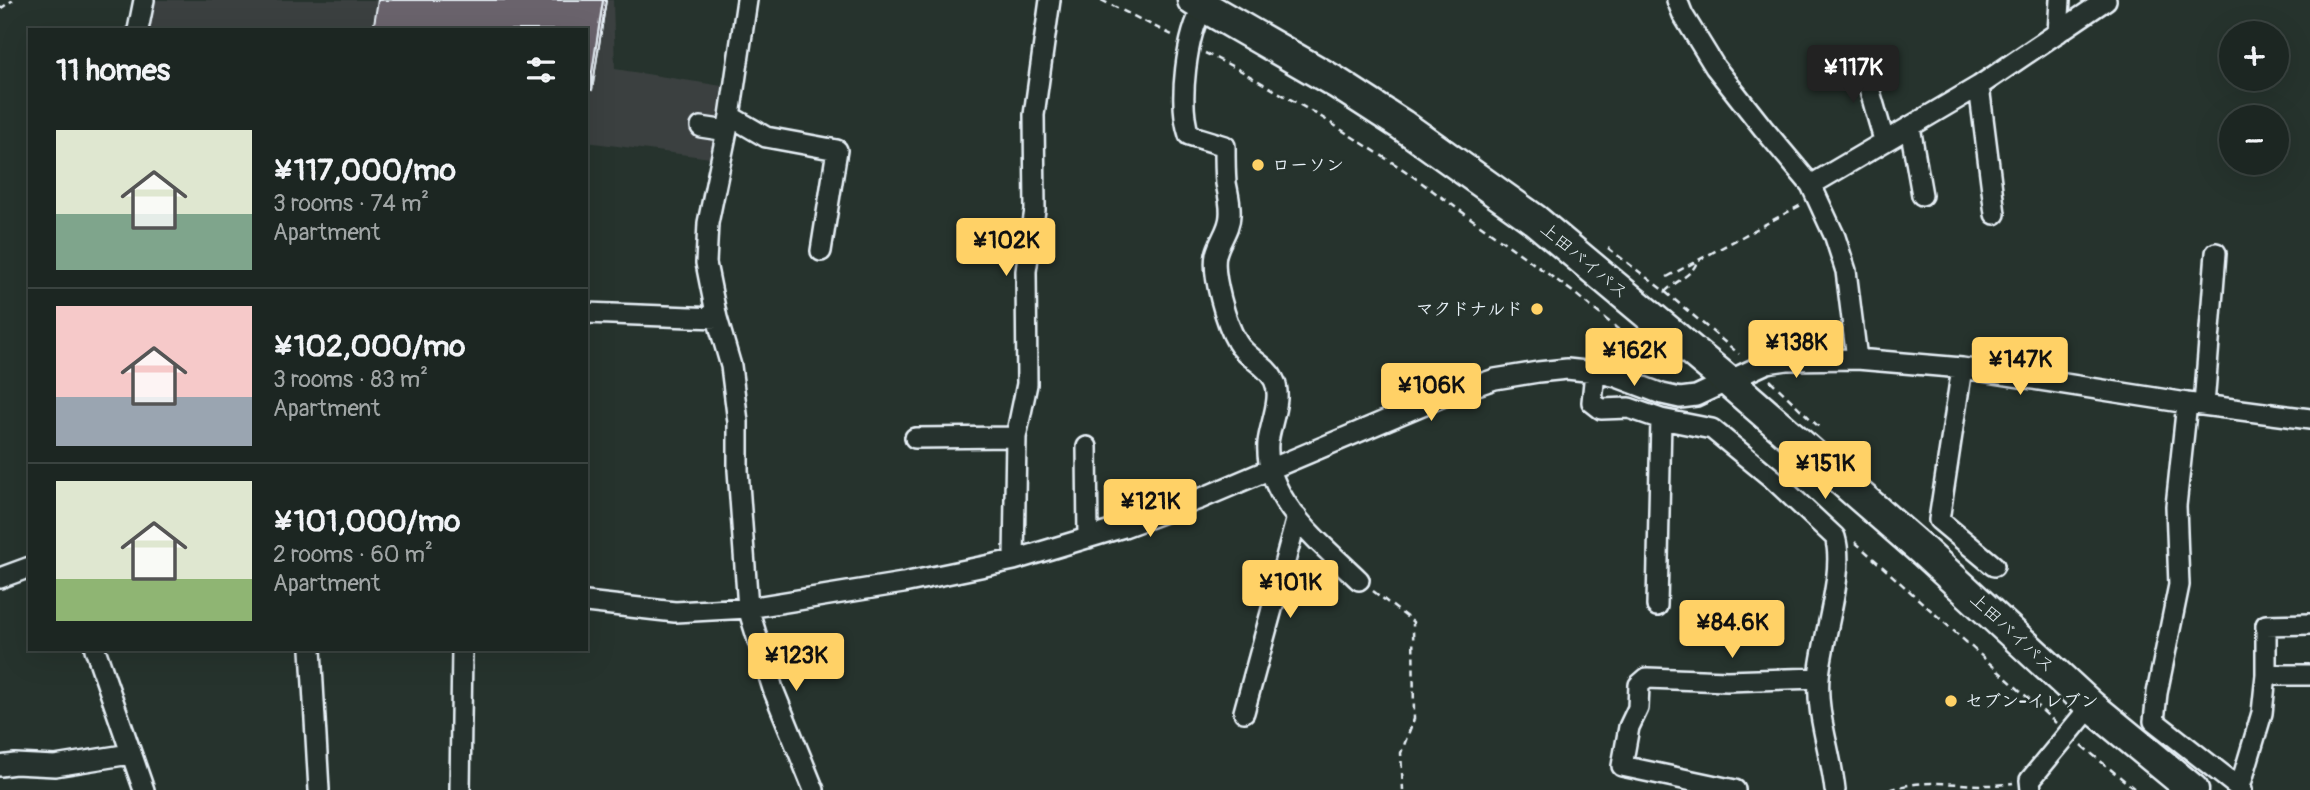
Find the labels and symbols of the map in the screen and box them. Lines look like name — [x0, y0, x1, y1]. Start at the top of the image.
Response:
pin: ¥117K — [1804, 46, 1902, 105]
place label: ローソン — [1272, 154, 1344, 177]
marker: ローソン — [1250, 157, 1266, 173]
pin: ¥102K — [957, 218, 1055, 278]
street label: 上田バイパス — [1535, 218, 1633, 304]
place label: マクドナルド — [1416, 298, 1523, 321]
marker: マクドナルド — [1529, 301, 1545, 317]
pin: ¥138K — [1747, 320, 1845, 380]
pin: ¥162K — [1585, 328, 1683, 388]
pin: ¥147K — [1971, 338, 2069, 397]
pin: ¥106K — [1382, 364, 1480, 423]
pin: ¥151K — [1776, 442, 1874, 501]
pin: ¥121K — [1101, 480, 1199, 539]
pin: ¥101K — [1241, 560, 1339, 620]
street label: 上田バイパス — [1965, 588, 2059, 678]
pin: ¥84.6K — [1675, 600, 1789, 660]
pin: ¥123K — [747, 634, 845, 693]
place label: セブン-イレブン — [1965, 690, 2099, 713]
marker: セブン-イレブン — [1943, 693, 1959, 709]

